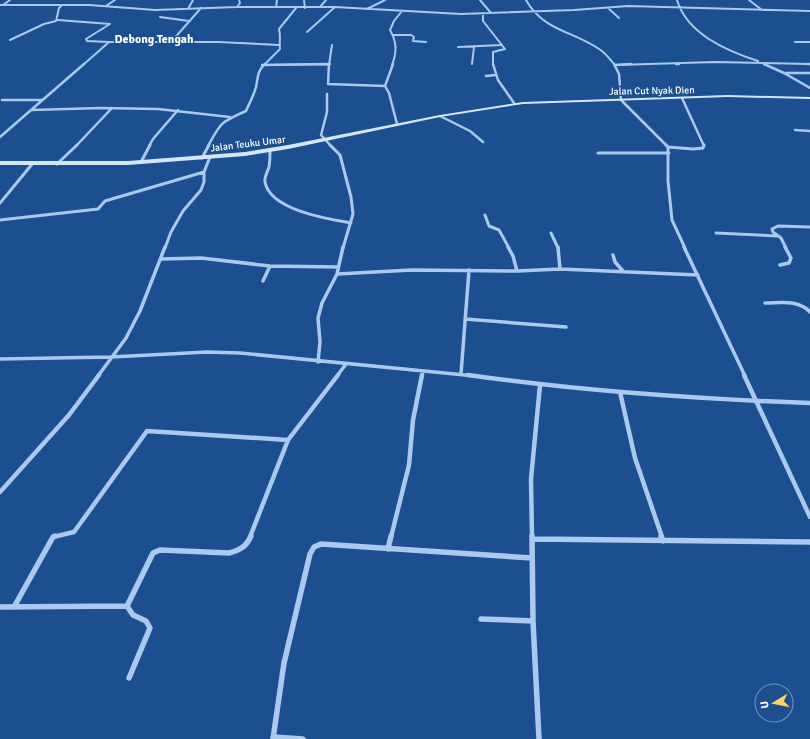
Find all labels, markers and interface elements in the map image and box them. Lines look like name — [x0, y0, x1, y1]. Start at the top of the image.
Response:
district label: Debong Tengah — [115, 32, 194, 47]
street label: Jalan Cut Nyak Dien — [609, 84, 695, 98]
street label: Jalan Teuku Umar — [210, 133, 287, 155]
north arrow — [754, 683, 794, 723]
text: U — [758, 700, 772, 709]

